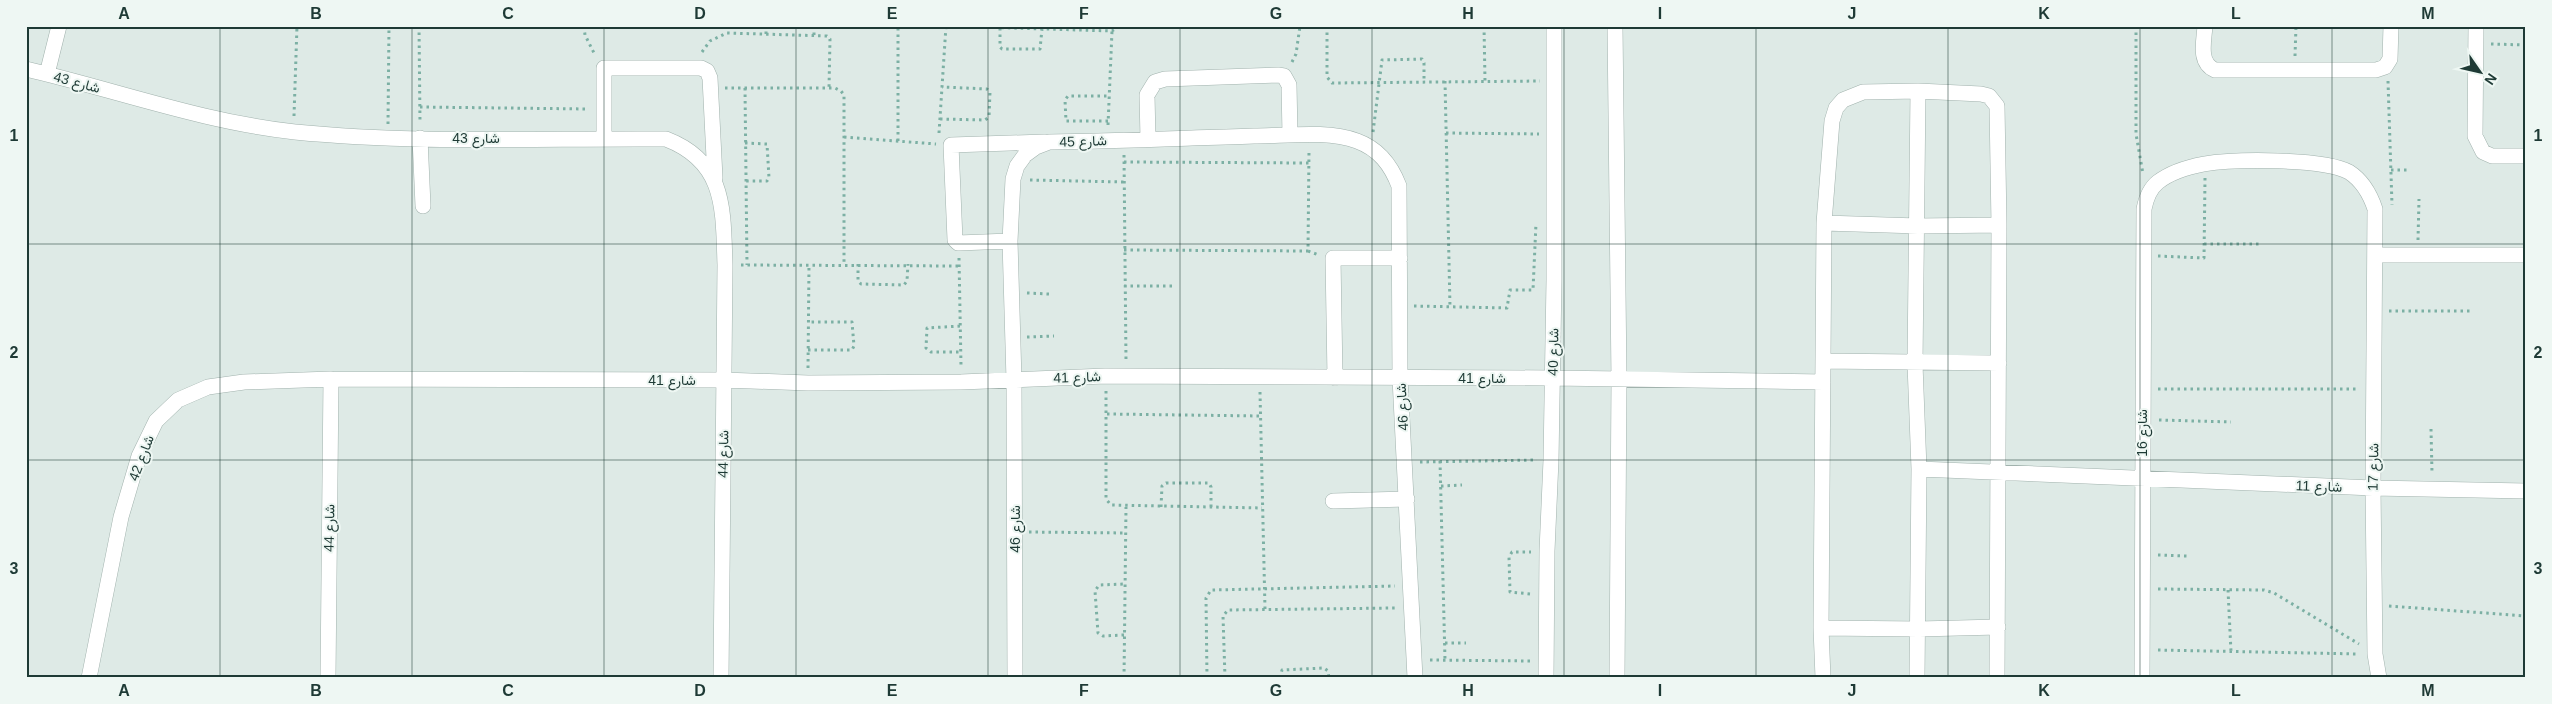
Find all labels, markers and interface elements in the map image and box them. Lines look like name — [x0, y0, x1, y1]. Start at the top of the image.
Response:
text: A — [118, 5, 130, 22]
text: B — [310, 5, 322, 22]
text: C — [502, 5, 514, 22]
text: D — [694, 5, 706, 22]
text: E — [887, 5, 898, 22]
text: F — [1079, 5, 1089, 22]
text: G — [1270, 5, 1282, 22]
text: H — [1462, 5, 1474, 22]
text: I — [1658, 5, 1662, 22]
text: J — [1848, 5, 1856, 22]
text: K — [2038, 5, 2050, 22]
text: L — [2231, 5, 2241, 22]
text: M — [2421, 5, 2435, 22]
north arrow — [2454, 48, 2504, 98]
street label: شارع 43 — [51, 68, 102, 99]
text: N — [2481, 71, 2500, 88]
text: 1 — [10, 127, 19, 144]
text: 1 — [2534, 127, 2543, 144]
street label: شارع 43 — [452, 130, 500, 149]
street label: شارع 45 — [1059, 132, 1107, 153]
street label: شارع 40 — [1545, 328, 1564, 376]
text: 2 — [10, 344, 19, 361]
text: 2 — [2534, 344, 2543, 361]
street label: شارع 41 — [1053, 368, 1101, 389]
street label: شارع 41 — [1458, 370, 1506, 389]
street label: شارع 41 — [648, 372, 696, 391]
street label: شارع 46 — [1393, 383, 1414, 431]
street label: شارع 16 — [2134, 409, 2153, 457]
street label: شارع 44 — [715, 430, 734, 478]
street label: شارع 42 — [125, 433, 160, 484]
street label: شارع 17 — [2365, 443, 2384, 491]
street label: شارع 11 — [2295, 477, 2343, 498]
street label: شارع 44 — [321, 504, 340, 552]
street label: شارع 46 — [1007, 505, 1026, 553]
text: 3 — [10, 560, 19, 577]
text: 3 — [2534, 560, 2543, 577]
text: A — [118, 682, 130, 699]
text: B — [310, 682, 322, 699]
text: C — [502, 682, 514, 699]
text: D — [694, 682, 706, 699]
text: E — [887, 682, 898, 699]
text: F — [1079, 682, 1089, 699]
text: G — [1270, 682, 1282, 699]
text: H — [1462, 682, 1474, 699]
text: I — [1658, 682, 1662, 699]
text: J — [1848, 682, 1856, 699]
text: K — [2038, 682, 2050, 699]
text: L — [2231, 682, 2241, 699]
text: M — [2421, 682, 2435, 699]

